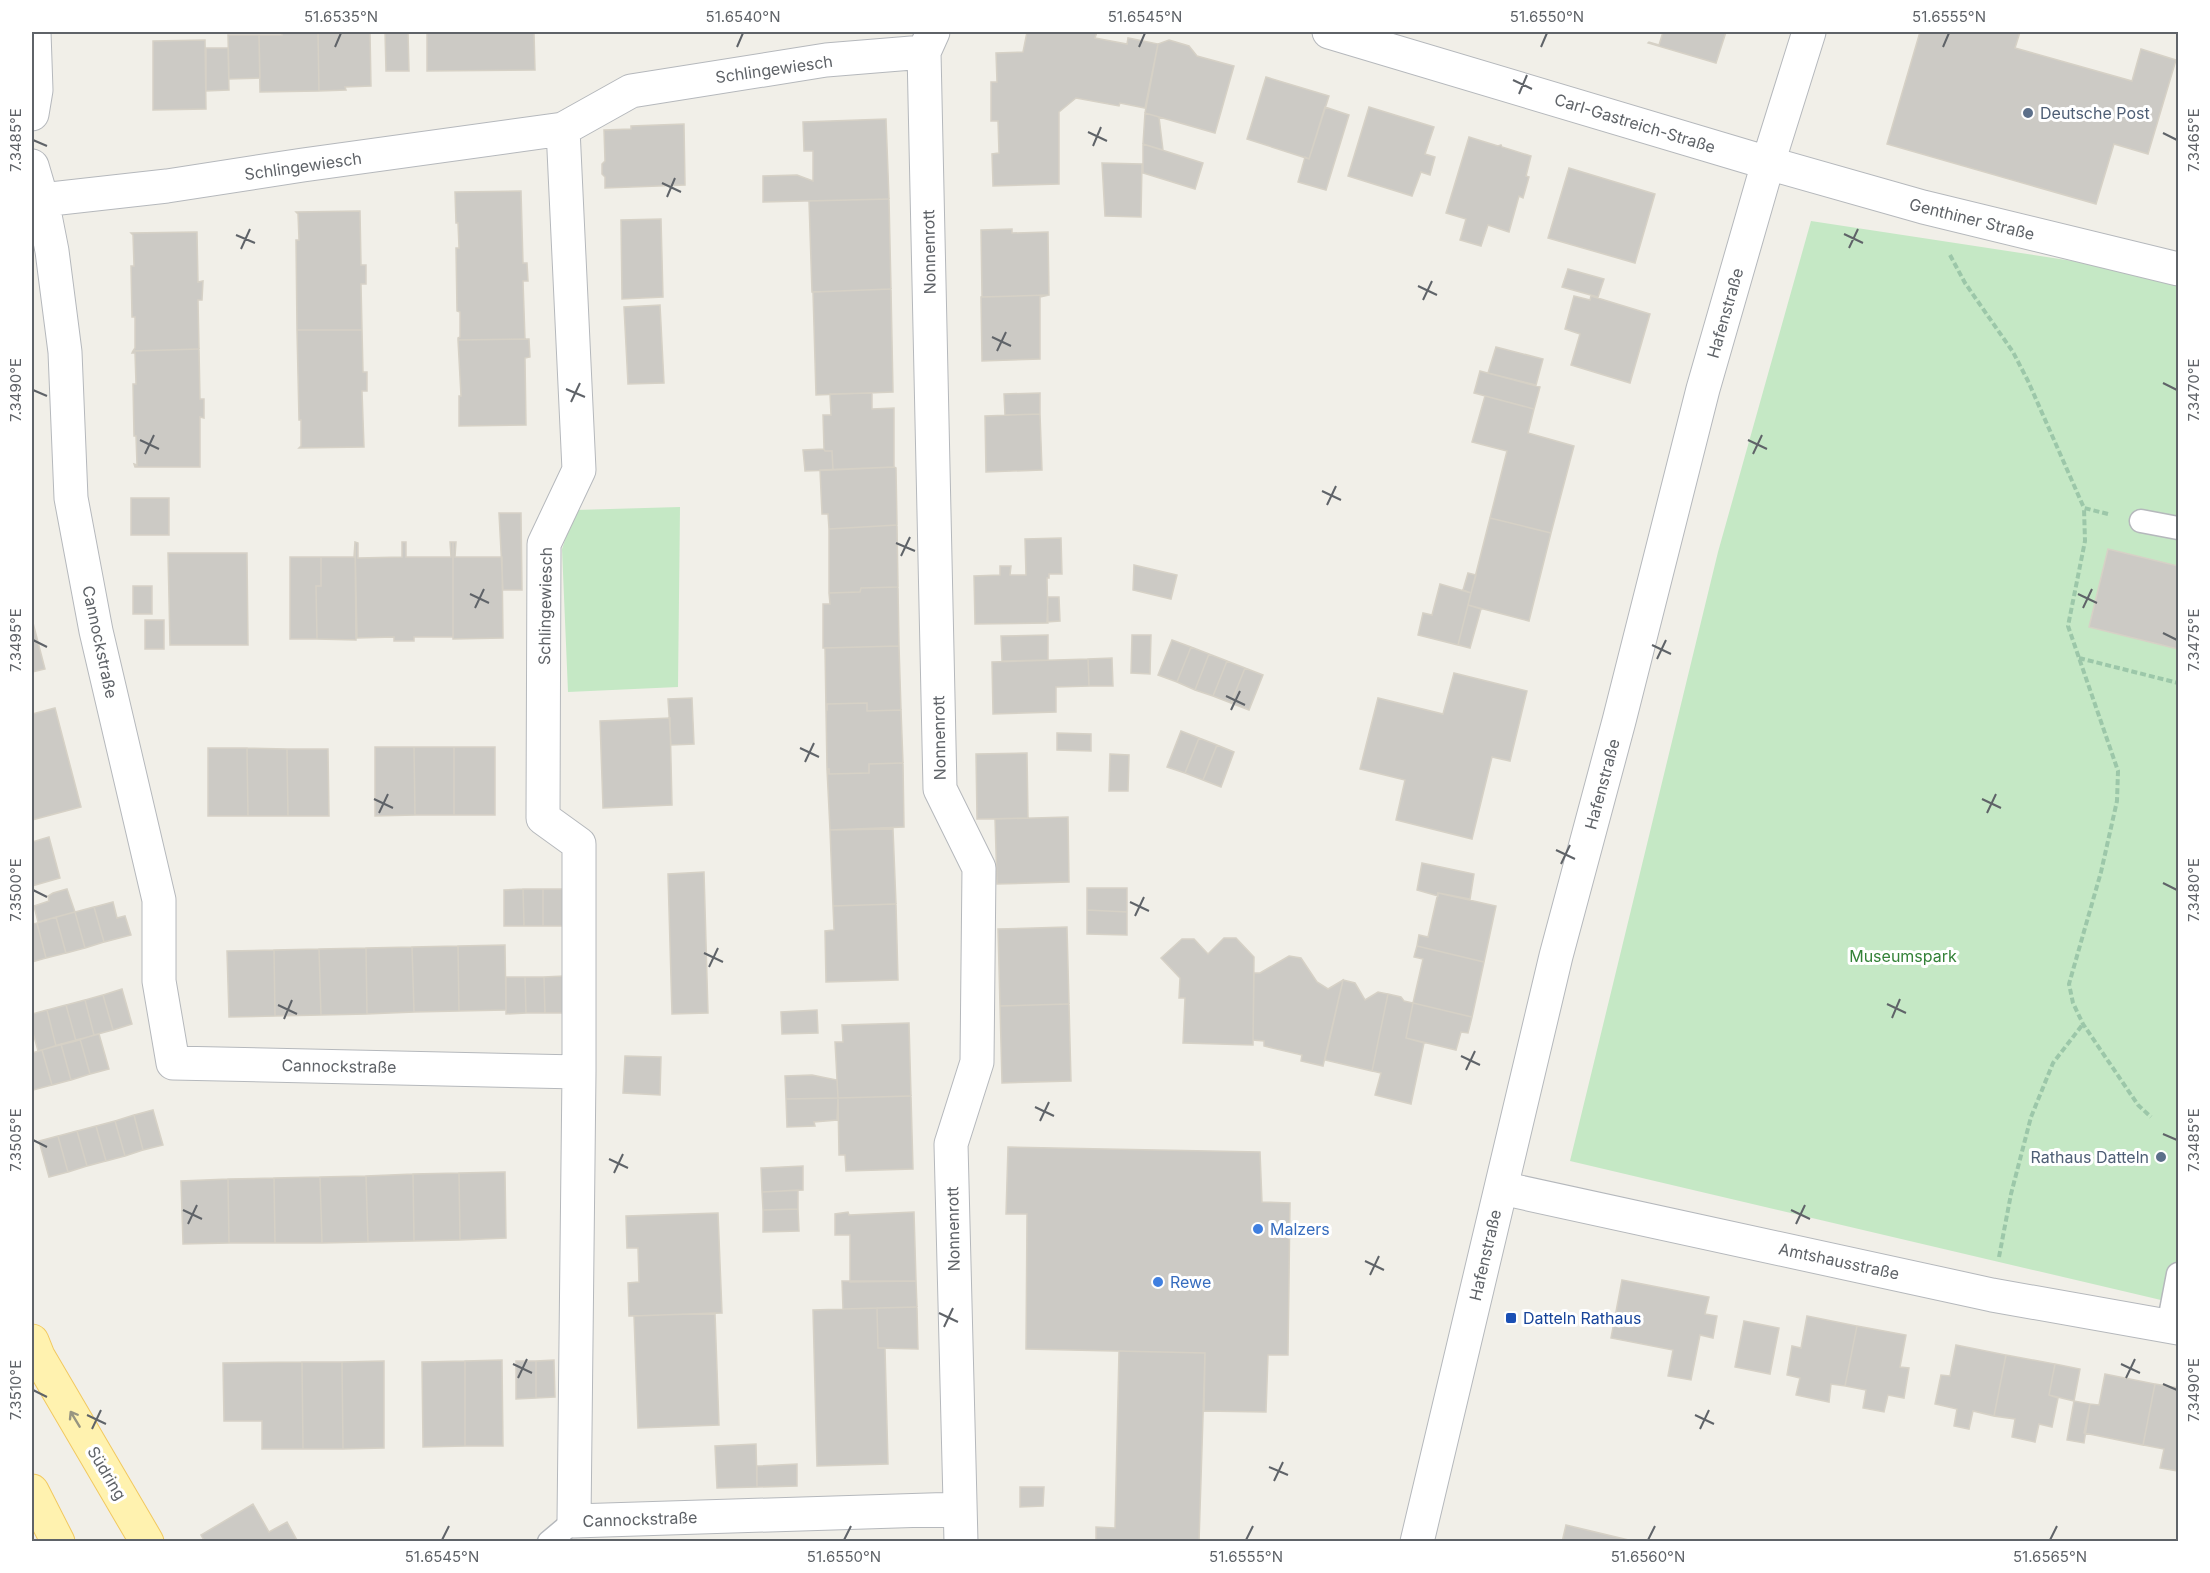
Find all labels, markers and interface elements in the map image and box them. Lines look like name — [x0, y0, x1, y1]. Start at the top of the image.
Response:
text: 51.6535°N — [304, 7, 378, 26]
text: 51.6540°N — [706, 7, 780, 26]
text: 51.6545°N — [1108, 7, 1182, 26]
text: 51.6550°N — [1510, 7, 1584, 26]
text: 51.6555°N — [1912, 7, 1986, 26]
street label: Schlingewiesch — [714, 51, 834, 87]
street label: Carl-Gastreich-Straße — [1552, 89, 1718, 157]
place label: Deutsche Post — [2040, 103, 2150, 123]
marker: Deutsche Post — [2021, 106, 2035, 120]
text: 7.3485°E — [6, 108, 25, 172]
text: 7.3465°E — [2184, 108, 2203, 172]
street label: Schlingewiesch — [243, 148, 363, 184]
street label: Genthiner Straße — [1907, 194, 2037, 244]
street label: Nonnenrott — [918, 209, 940, 295]
street label: Hafenstraße — [1703, 266, 1747, 360]
text: 7.3490°E — [6, 358, 25, 422]
text: 7.3470°E — [2184, 358, 2203, 422]
street label: Schlingewiesch — [534, 547, 556, 665]
street label: Cannockstraße — [78, 584, 122, 700]
text: 7.3495°E — [6, 608, 25, 672]
text: 7.3475°E — [2184, 609, 2203, 671]
street label: Nonnenrott — [928, 695, 950, 781]
street label: Hafenstraße — [1580, 737, 1624, 831]
text: 7.3500°E — [6, 858, 25, 922]
text: 7.3480°E — [2184, 858, 2203, 922]
park label: Museumspark — [1849, 946, 1957, 966]
street label: Cannockstraße — [281, 1055, 397, 1077]
text: 7.3505°E — [6, 1108, 25, 1172]
text: 7.3485°E — [2184, 1108, 2203, 1172]
place label: Rathaus Datteln — [2031, 1147, 2149, 1167]
marker: Rathaus Datteln — [2154, 1150, 2168, 1164]
street label: Nonnenrott — [942, 1186, 964, 1272]
street label: Hafenstraße — [1465, 1207, 1505, 1303]
place label: Malzers — [1270, 1219, 1330, 1239]
marker: Malzers — [1251, 1222, 1265, 1236]
street label: Amtshausstraße — [1777, 1238, 1901, 1284]
place label: Rewe — [1170, 1272, 1211, 1292]
marker: Rewe — [1151, 1275, 1165, 1289]
place label: Datteln Rathaus — [1523, 1308, 1641, 1328]
marker: Datteln Rathaus — [1504, 1311, 1518, 1325]
text: 7.3490°E — [2184, 1358, 2203, 1422]
text: 7.3510°E — [6, 1360, 25, 1420]
one-way arrow — [68, 1411, 80, 1428]
street label: Südring — [83, 1443, 131, 1503]
street label: Cannockstraße — [582, 1507, 698, 1531]
text: 51.6545°N — [405, 1547, 479, 1566]
text: 51.6550°N — [807, 1547, 881, 1566]
text: 51.6555°N — [1209, 1547, 1283, 1566]
text: 51.6560°N — [1611, 1547, 1685, 1566]
text: 51.6565°N — [2013, 1547, 2087, 1566]

